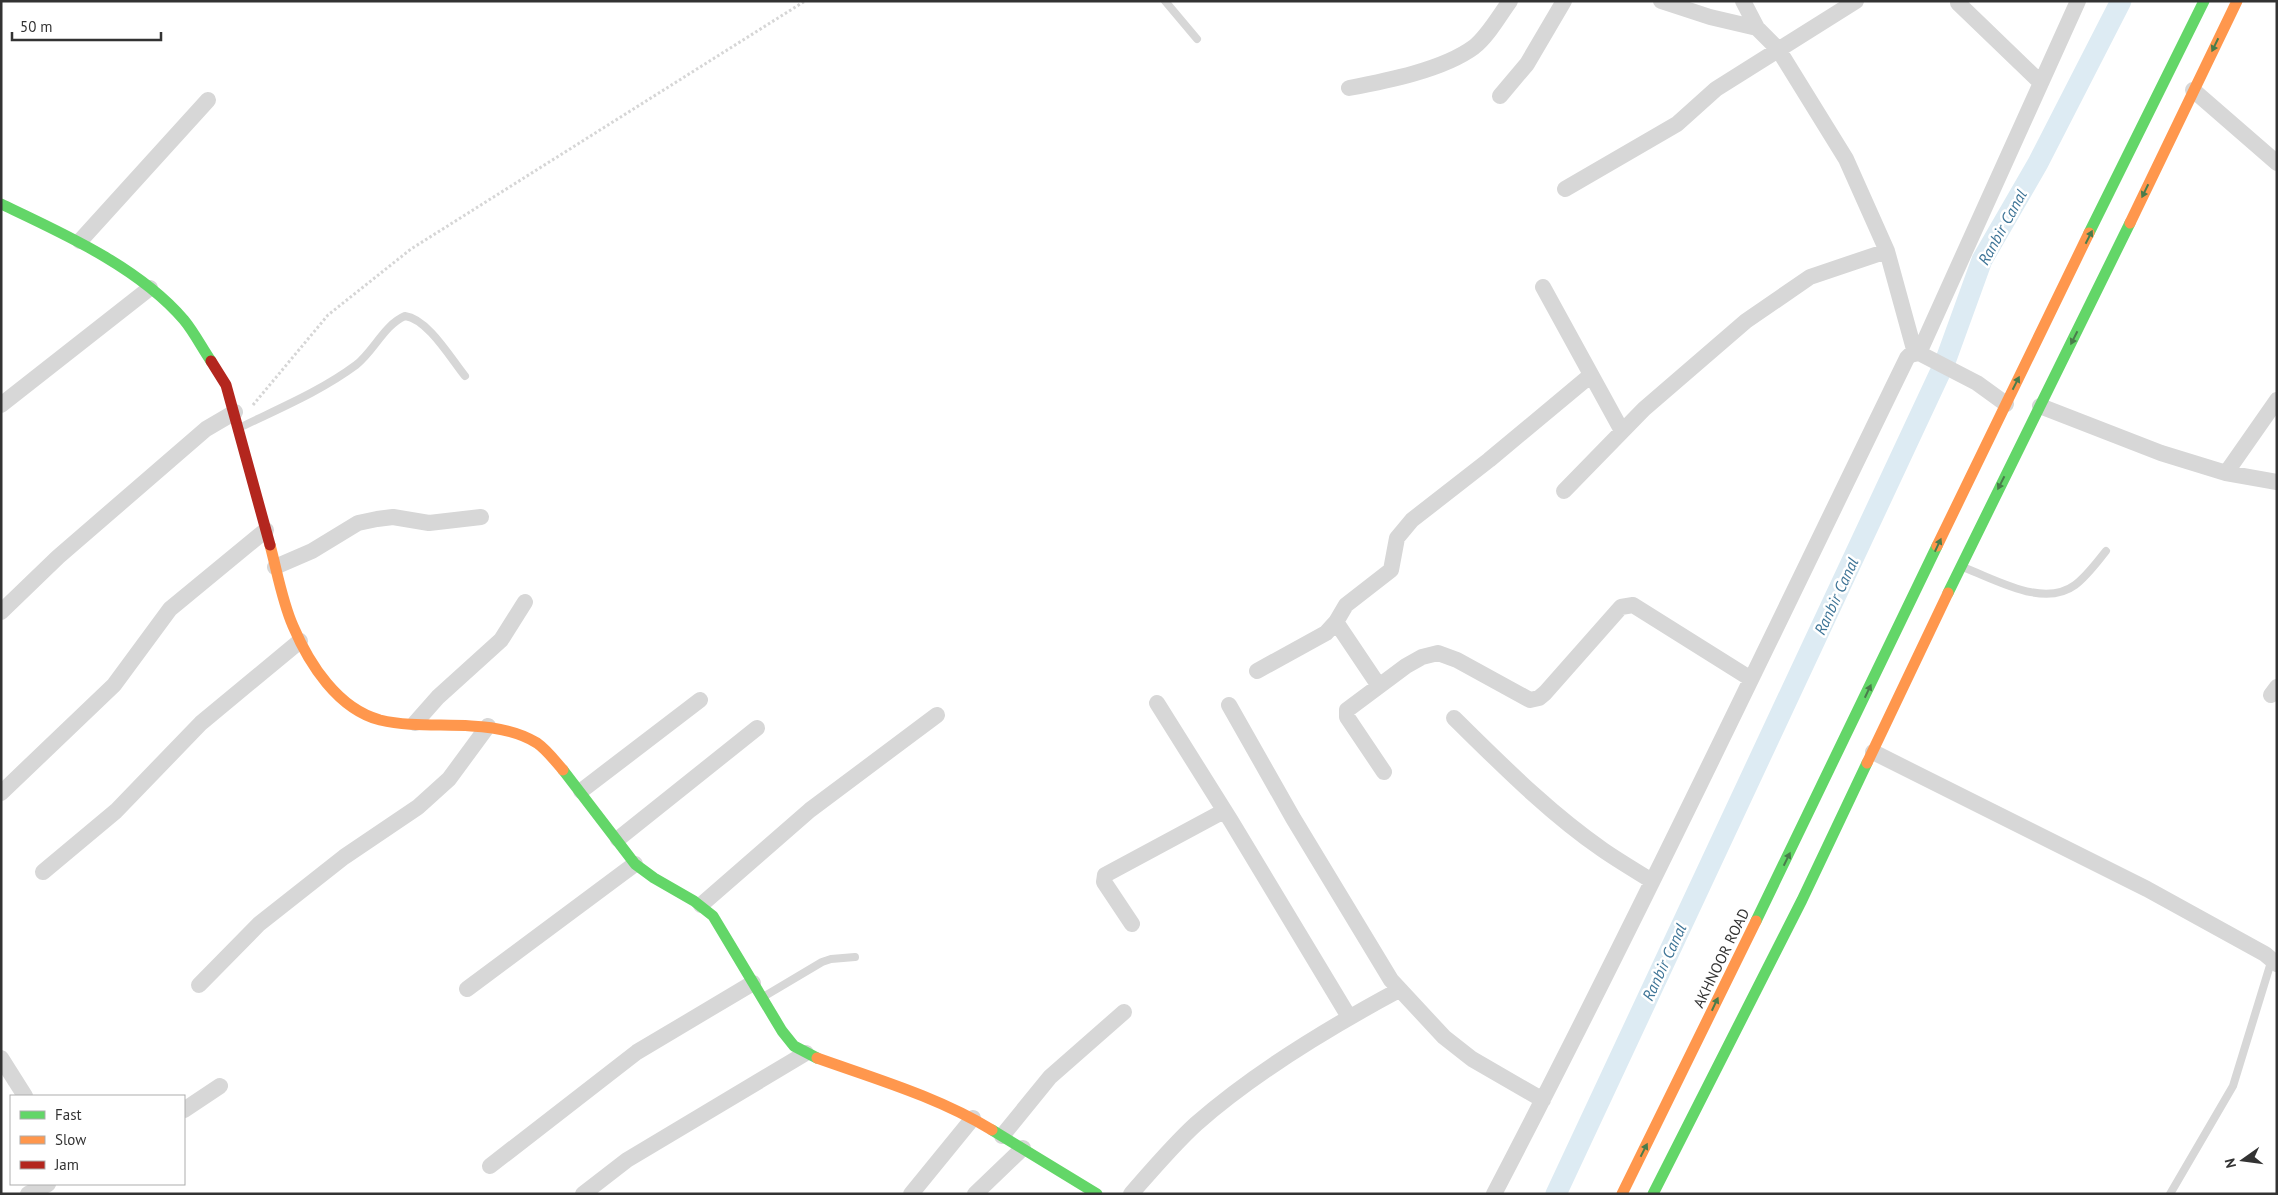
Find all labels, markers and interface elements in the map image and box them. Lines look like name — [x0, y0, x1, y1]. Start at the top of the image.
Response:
scale bar — [12, 10, 161, 42]
text: 50 m — [20, 17, 53, 36]
one-way arrow — [2211, 38, 2219, 52]
one-way arrow — [2140, 184, 2148, 198]
water label: Ranbir Canal — [1973, 185, 2031, 268]
one-way arrow — [2085, 230, 2093, 244]
one-way arrow — [2070, 331, 2078, 345]
one-way arrow — [2012, 375, 2020, 390]
one-way arrow — [1997, 476, 2005, 490]
one-way arrow — [1934, 538, 1942, 552]
water label: Ranbir Canal — [1809, 554, 1863, 638]
one-way arrow — [1864, 684, 1872, 699]
one-way arrow — [1783, 851, 1791, 866]
street label: AKHNOOR ROAD — [1689, 905, 1753, 1011]
water label: Ranbir Canal — [1637, 920, 1691, 1004]
one-way arrow — [1711, 997, 1719, 1011]
legend — [10, 1095, 185, 1185]
text: Fast — [55, 1105, 82, 1124]
text: Slow — [55, 1130, 86, 1149]
north arrow — [2218, 1135, 2268, 1185]
one-way arrow — [1640, 1143, 1648, 1157]
text: Jam — [54, 1155, 79, 1174]
text: N — [2221, 1157, 2240, 1170]

